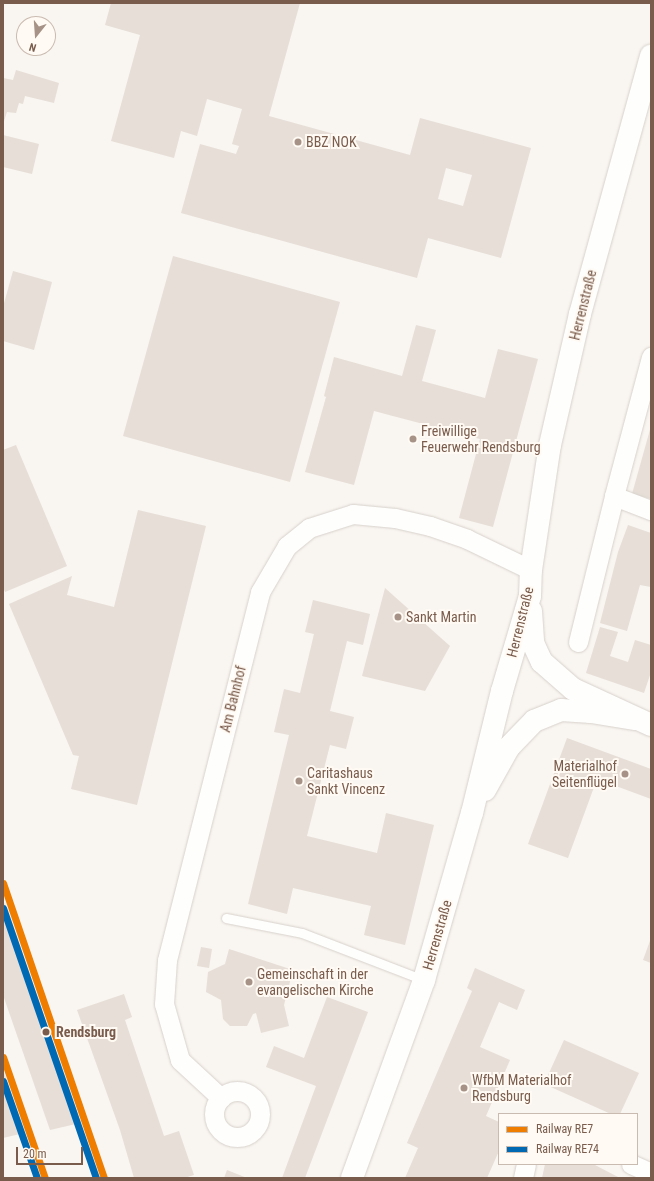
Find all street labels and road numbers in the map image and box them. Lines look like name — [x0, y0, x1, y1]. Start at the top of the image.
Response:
street label: Herrenstraße — [566, 268, 600, 342]
street label: Herrenstraße — [503, 585, 537, 659]
street label: Am Bahnhof — [217, 664, 249, 734]
street label: Herrenstraße — [419, 898, 455, 972]

